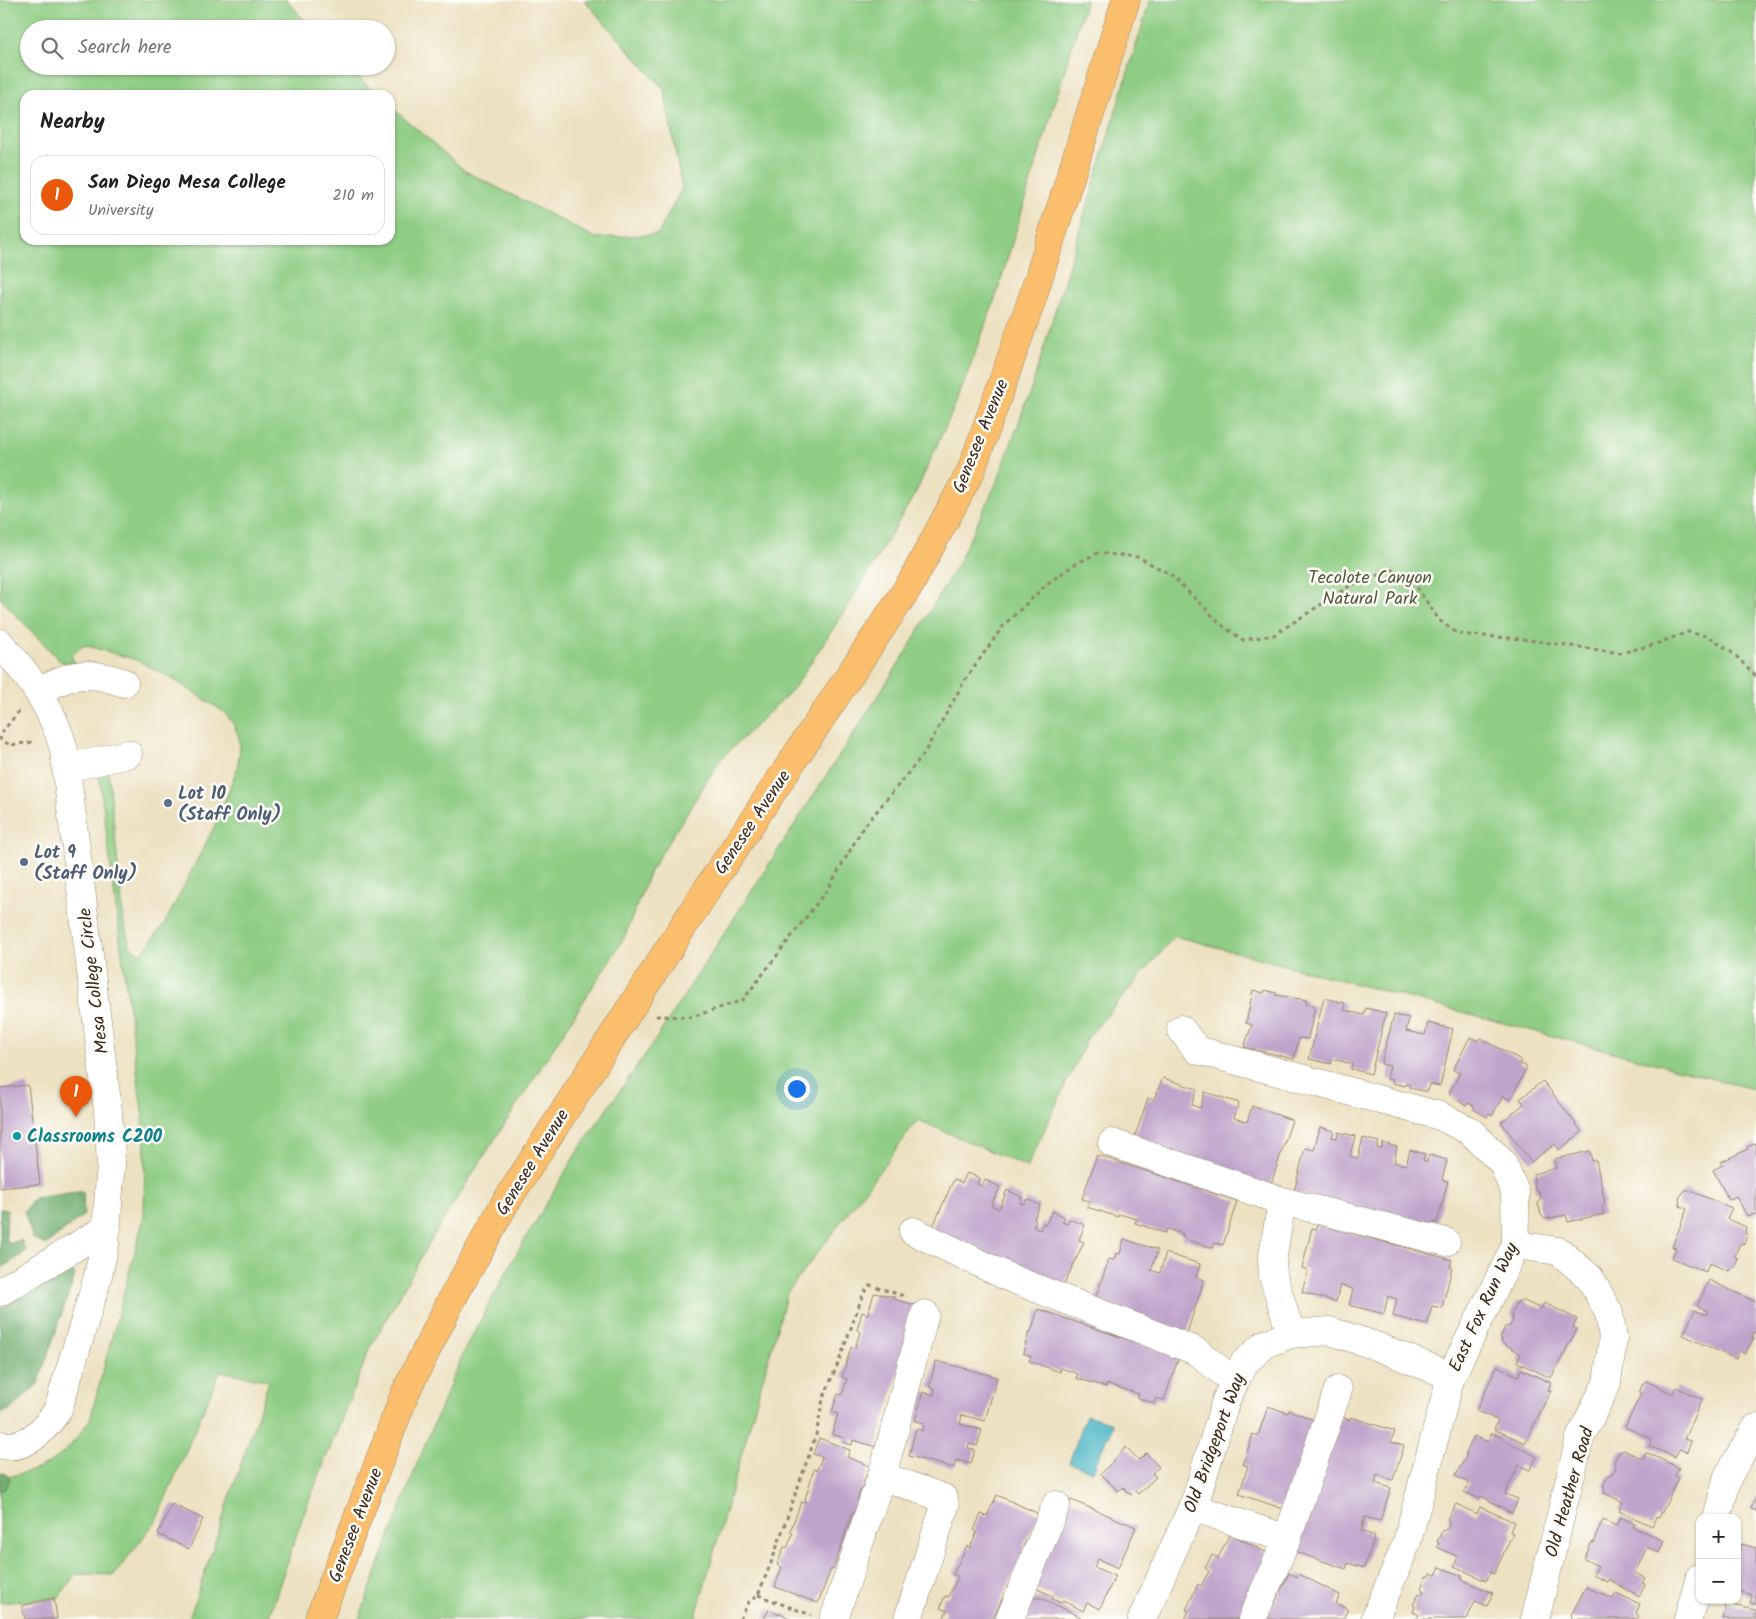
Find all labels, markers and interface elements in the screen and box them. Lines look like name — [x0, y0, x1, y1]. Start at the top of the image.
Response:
search box — [20, 20, 395, 75]
text: Search here — [78, 33, 172, 63]
icon: search — [38, 34, 66, 62]
text: Nearby — [40, 106, 105, 139]
text: San Diego Mesa College — [88, 168, 286, 198]
text: 1 — [55, 183, 59, 208]
text: 210 m — [333, 183, 374, 208]
text: University — [88, 198, 153, 223]
street label: Genesee Avenue — [945, 375, 1017, 498]
park label: Tecolote Canyon Natural Park — [1308, 564, 1432, 614]
street label: Genesee Avenue — [707, 765, 799, 881]
place label: Lot 10 (Staff Only) — [178, 780, 281, 830]
marker: Lot 10 (Staff Only) — [162, 797, 174, 809]
place label: Lot 9 (Staff Only) — [34, 839, 137, 889]
marker: Lot 9 (Staff Only) — [18, 856, 30, 868]
street label: Mesa College Circle — [71, 906, 118, 1055]
pin: 1 — [60, 1076, 92, 1117]
your location — [784, 1076, 810, 1102]
street label: Genesee Avenue — [489, 1104, 578, 1222]
place label: Classrooms C200 — [27, 1123, 163, 1152]
marker: Classrooms C200 — [11, 1130, 23, 1142]
street label: East Fox Run Way — [1442, 1237, 1527, 1377]
street label: Old Bridgeport Way — [1177, 1369, 1254, 1517]
street label: Old Heather Road — [1538, 1423, 1603, 1561]
street label: Genesee Avenue — [321, 1464, 392, 1587]
map controls — [1696, 1514, 1741, 1604]
button: + — [1696, 1514, 1741, 1559]
button: − — [1696, 1559, 1741, 1604]

